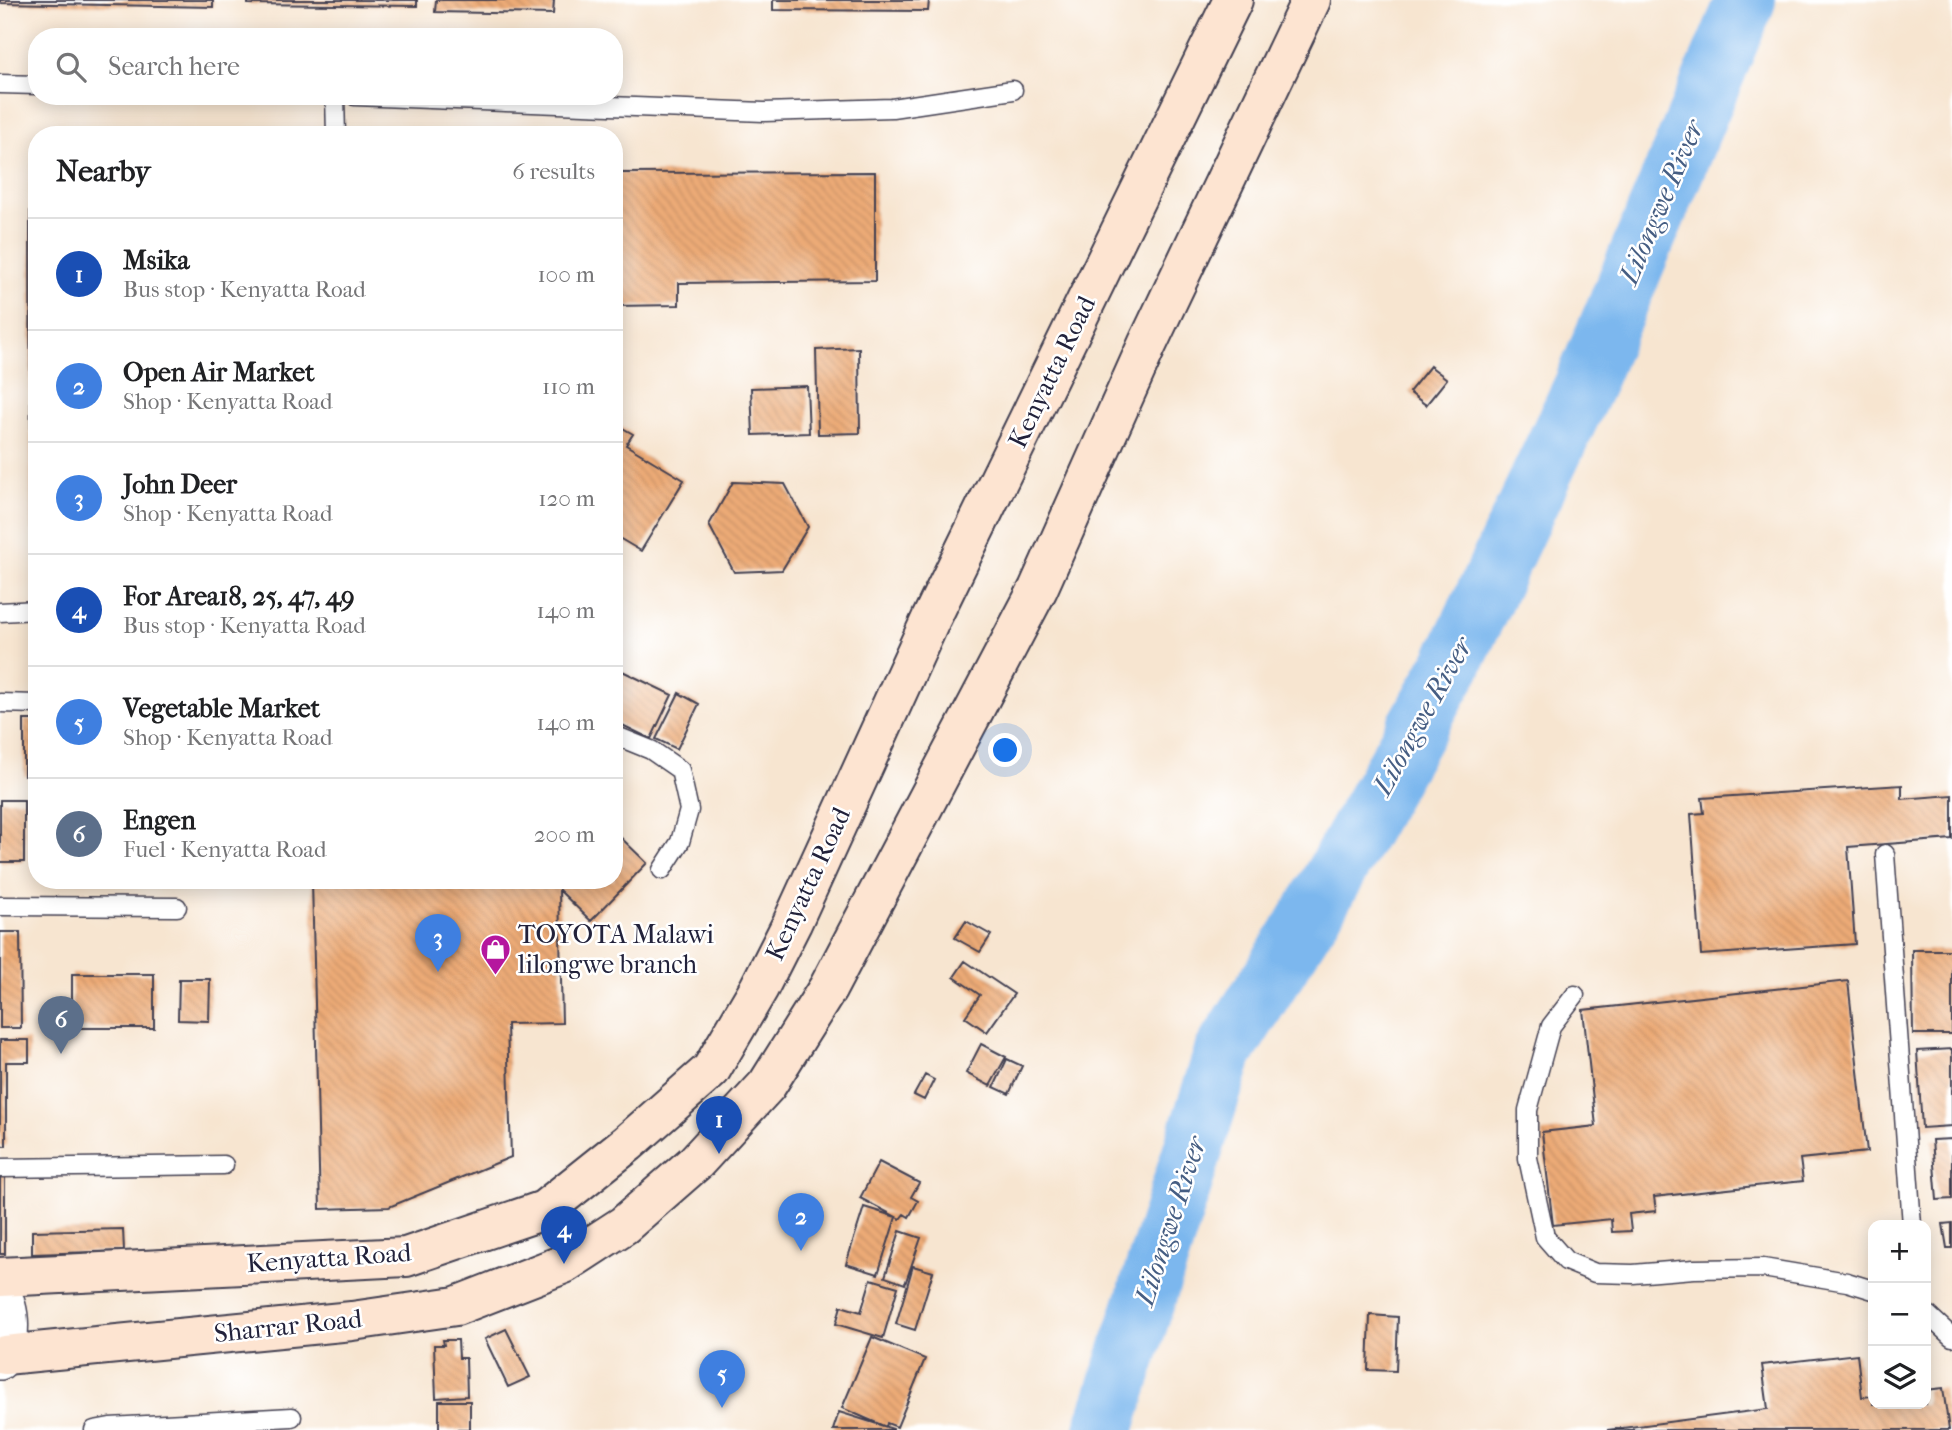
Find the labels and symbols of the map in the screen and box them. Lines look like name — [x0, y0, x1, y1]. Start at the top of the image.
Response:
water label: Lilongwe River — [1611, 113, 1711, 291]
street label: Kenyatta Road — [1002, 290, 1103, 453]
water label: Lilongwe River — [1364, 629, 1480, 802]
your location — [988, 733, 1022, 767]
street label: Kenyatta Road — [759, 802, 857, 965]
pin: 3 — [415, 914, 461, 972]
place label: TOYOTA Malawi lilongwe branch — [517, 919, 714, 980]
shop icon: TOYOTA Malawi lilongwe branch — [478, 932, 512, 976]
pin: 6 — [38, 996, 84, 1054]
pin: 1 — [696, 1096, 742, 1154]
water label: Lilongwe River — [1127, 1130, 1213, 1311]
pin: 2 — [778, 1193, 824, 1251]
pin: 4 — [541, 1206, 587, 1264]
street label: Kenyatta Road — [246, 1237, 413, 1279]
street label: Sharrar Road — [212, 1303, 364, 1349]
pin: 5 — [699, 1350, 745, 1408]

